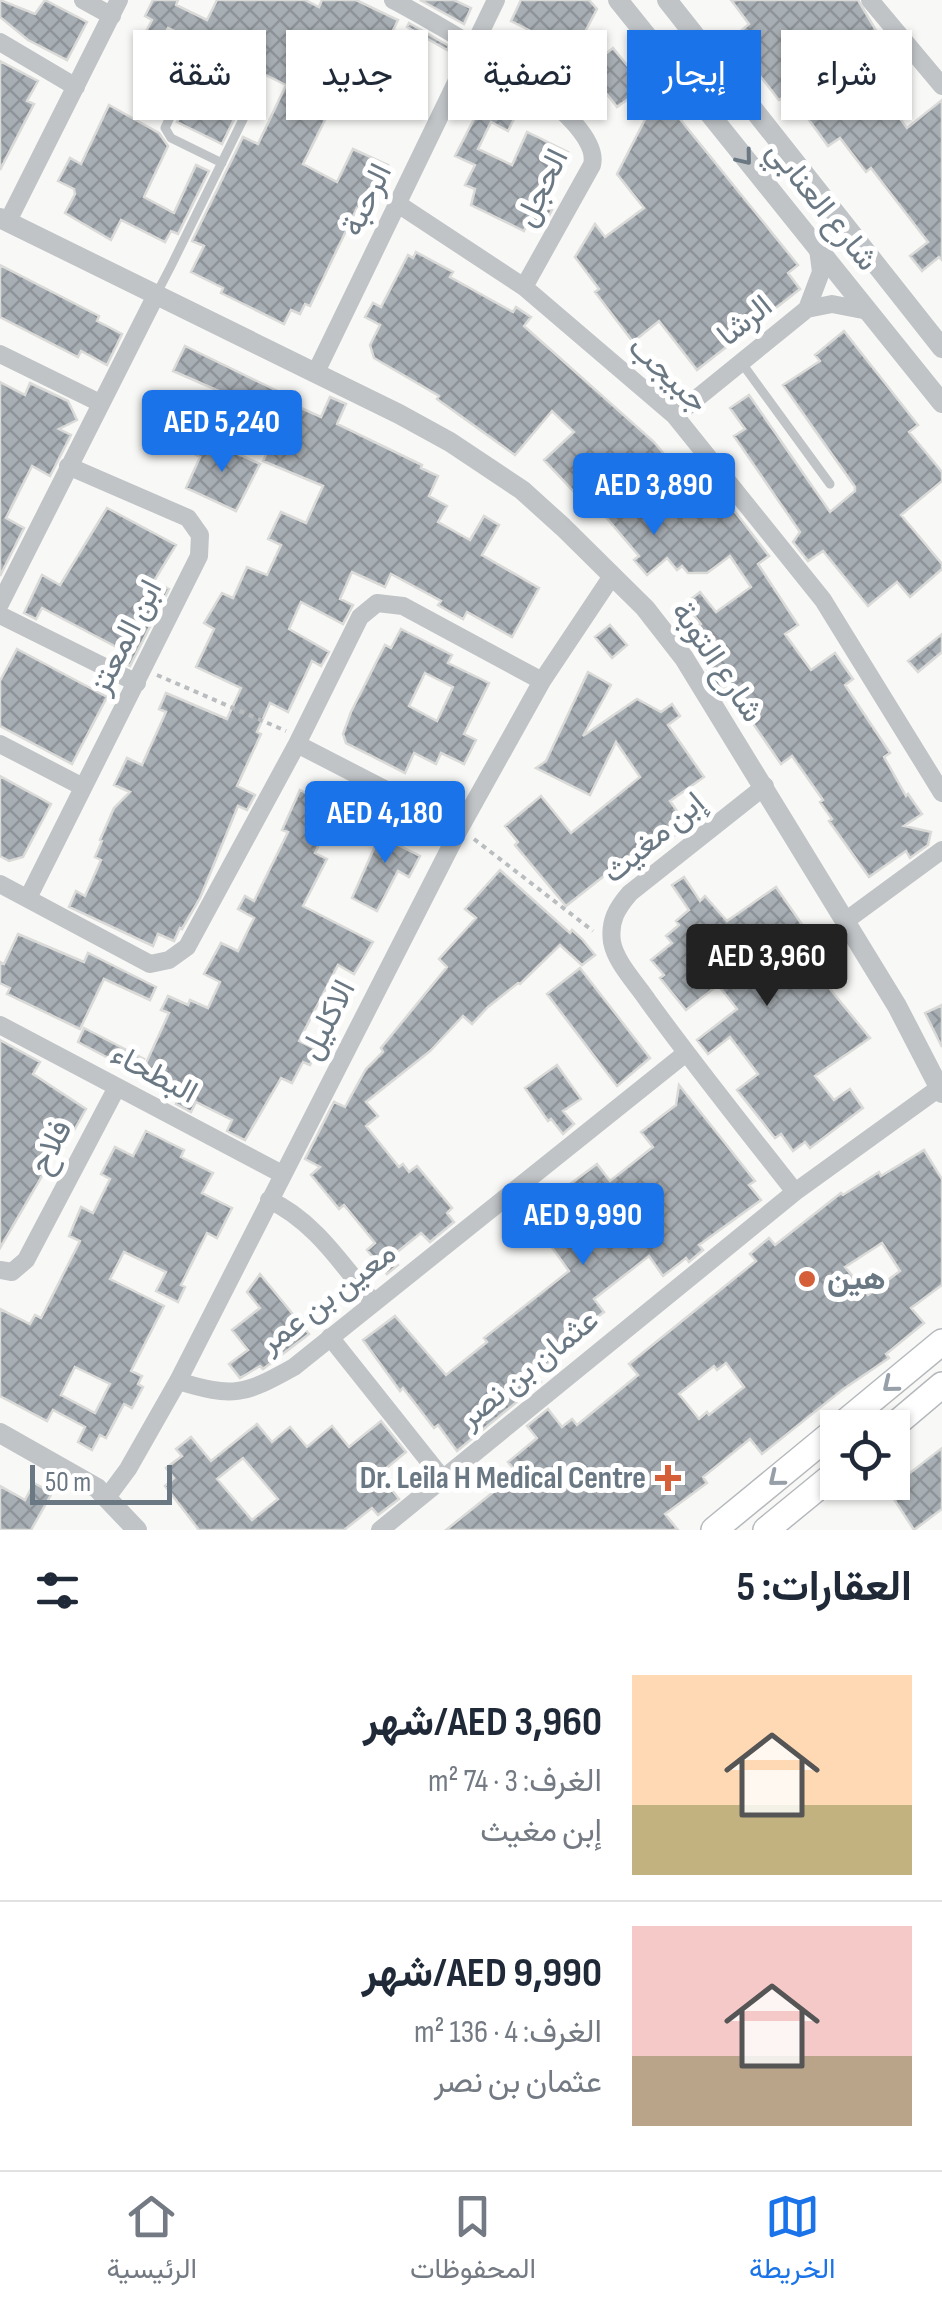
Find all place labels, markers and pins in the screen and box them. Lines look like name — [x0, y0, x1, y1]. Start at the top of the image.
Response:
pin: AED 5,240 — [108, 390, 336, 475]
pin: AED 3,890 — [540, 453, 768, 538]
pin: AED 4,180 — [271, 781, 499, 866]
pin: AED 3,960 — [653, 924, 881, 1009]
pin: AED 9,990 — [469, 1183, 697, 1268]
place label: هين — [827, 1260, 886, 1299]
marker: هين — [796, 1268, 818, 1290]
place label: Dr. Leila H Medical Centre — [360, 1459, 646, 1498]
marker: Dr. Leila H Medical Centre — [655, 1465, 681, 1491]

